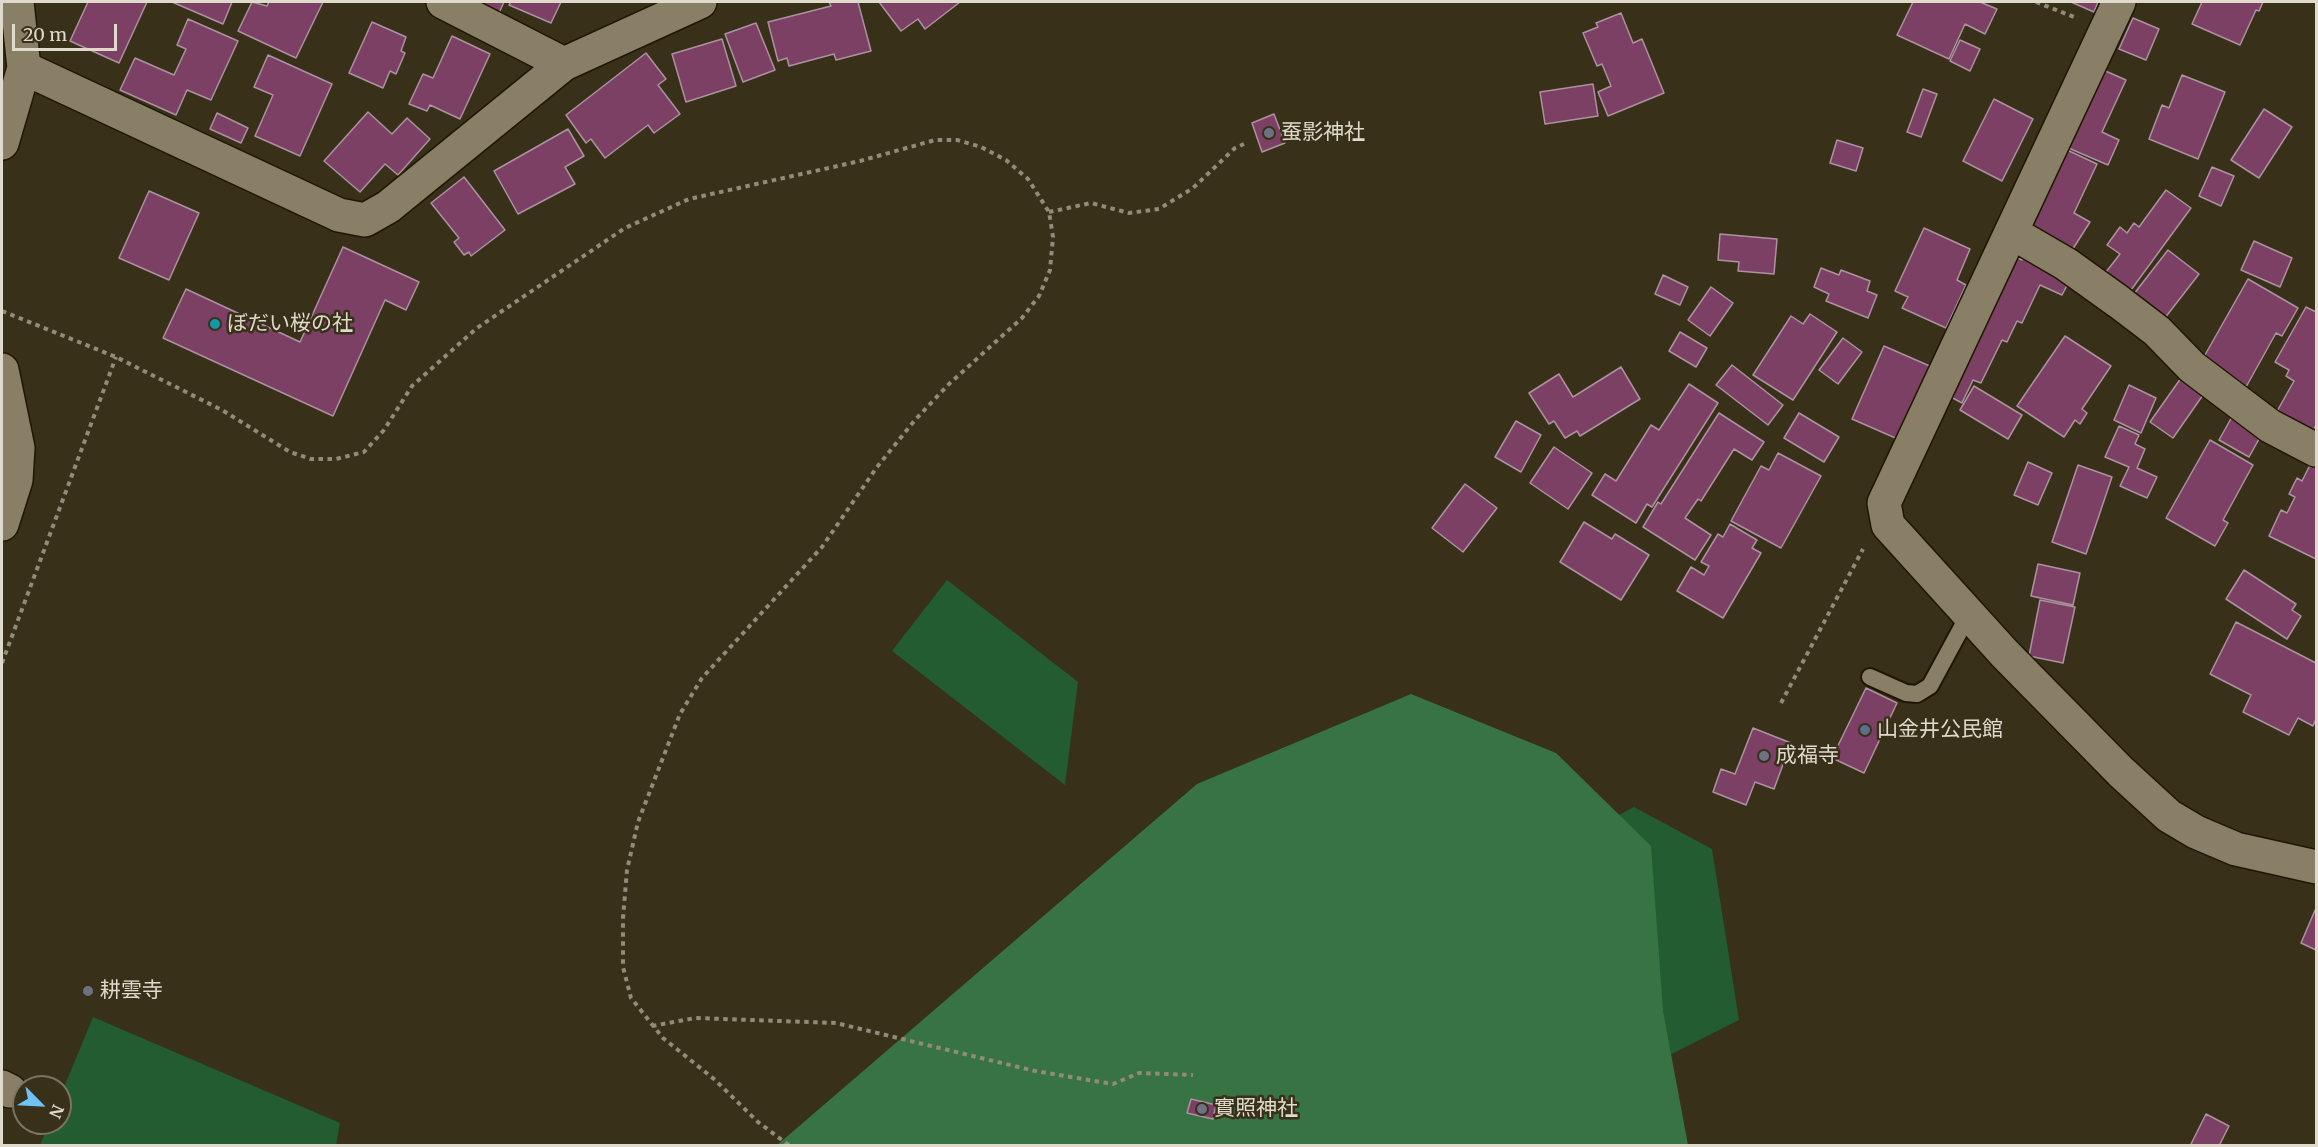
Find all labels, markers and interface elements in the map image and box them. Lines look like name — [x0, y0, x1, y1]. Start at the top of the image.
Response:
scale bar — [15, 12, 120, 50]
text: 20 m — [23, 23, 67, 46]
place label: 蚕影神社 — [1281, 120, 1365, 146]
marker: 蚕影神社 — [1262, 126, 1276, 140]
place label: ぼだい桜の社 — [227, 311, 353, 337]
marker: ぼだい桜の社 — [208, 317, 222, 331]
place label: 山金井公民館 — [1877, 717, 2003, 743]
marker: 山金井公民館 — [1858, 723, 1872, 737]
place label: 成福寺 — [1776, 743, 1839, 769]
marker: 成福寺 — [1757, 749, 1771, 763]
place label: 耕雲寺 — [100, 978, 163, 1004]
marker: 耕雲寺 — [81, 984, 95, 998]
north arrow — [12, 1075, 72, 1135]
place label: 實照神社 — [1214, 1096, 1298, 1122]
text: N — [45, 1102, 68, 1121]
marker: 實照神社 — [1195, 1102, 1209, 1116]

